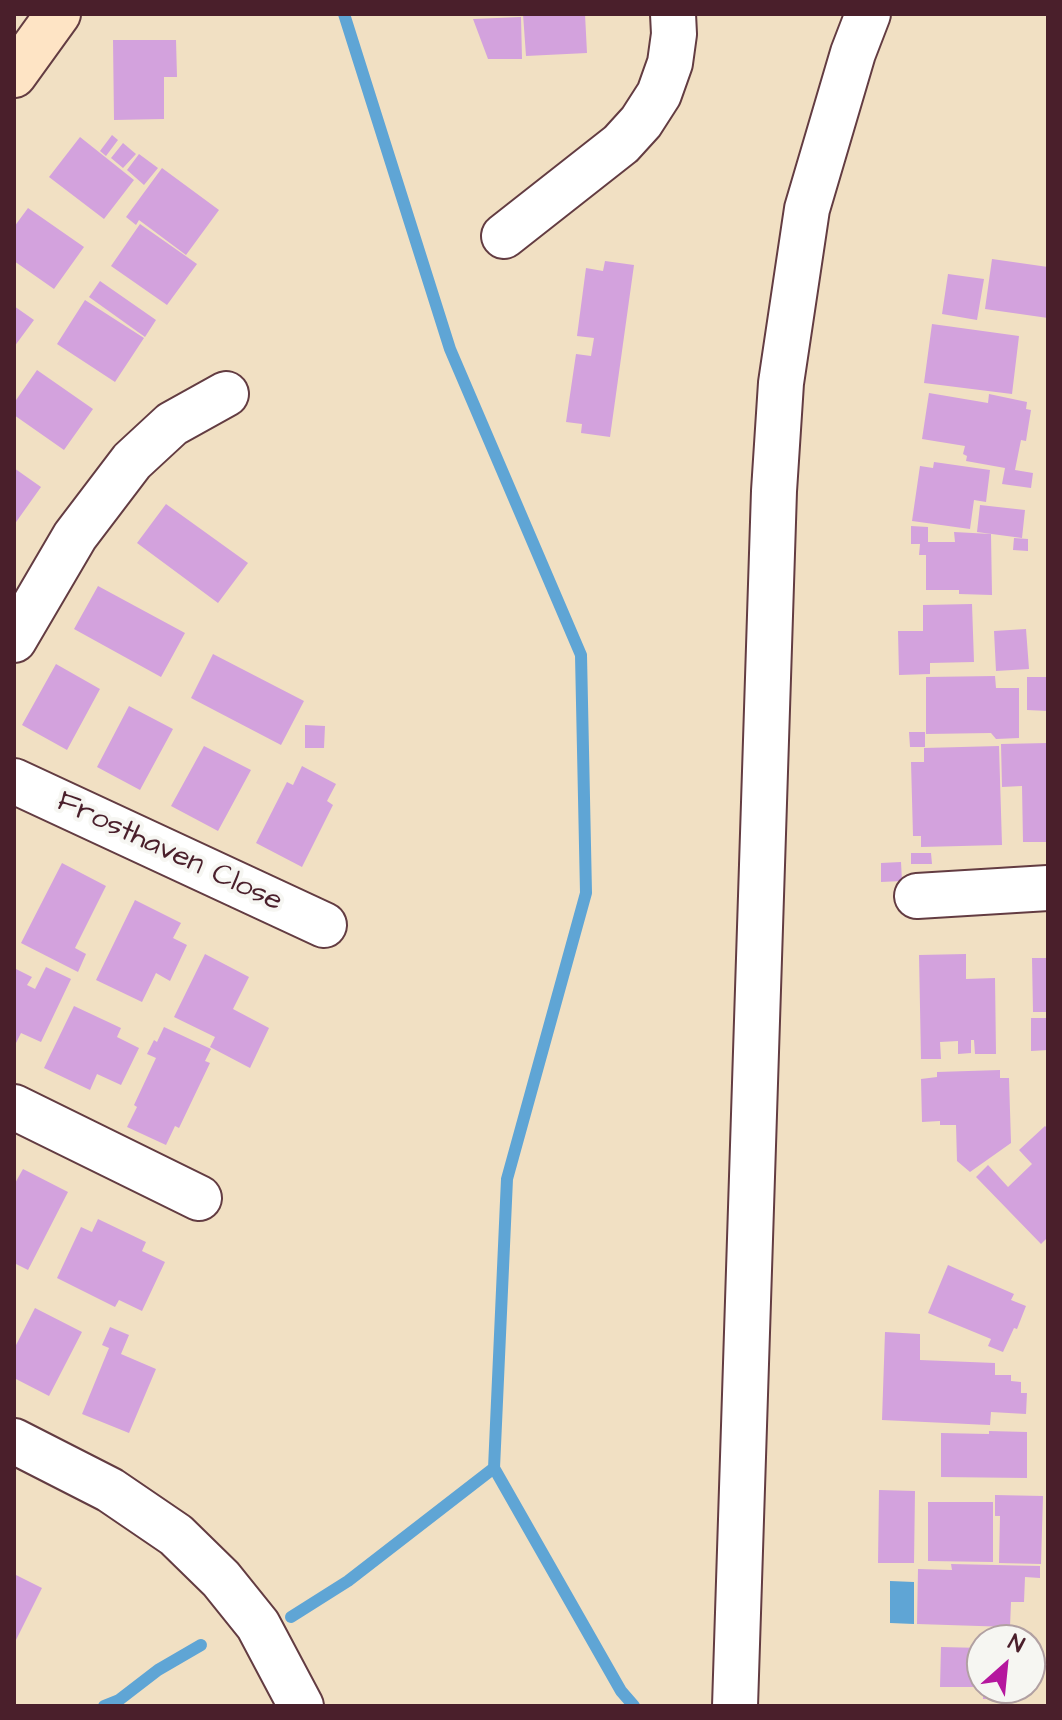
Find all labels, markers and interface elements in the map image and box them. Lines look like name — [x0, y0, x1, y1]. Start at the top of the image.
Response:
street label: Frosthaven Close — [51, 785, 287, 921]
north arrow — [966, 1624, 1046, 1704]
text: N — [1003, 1627, 1029, 1661]

